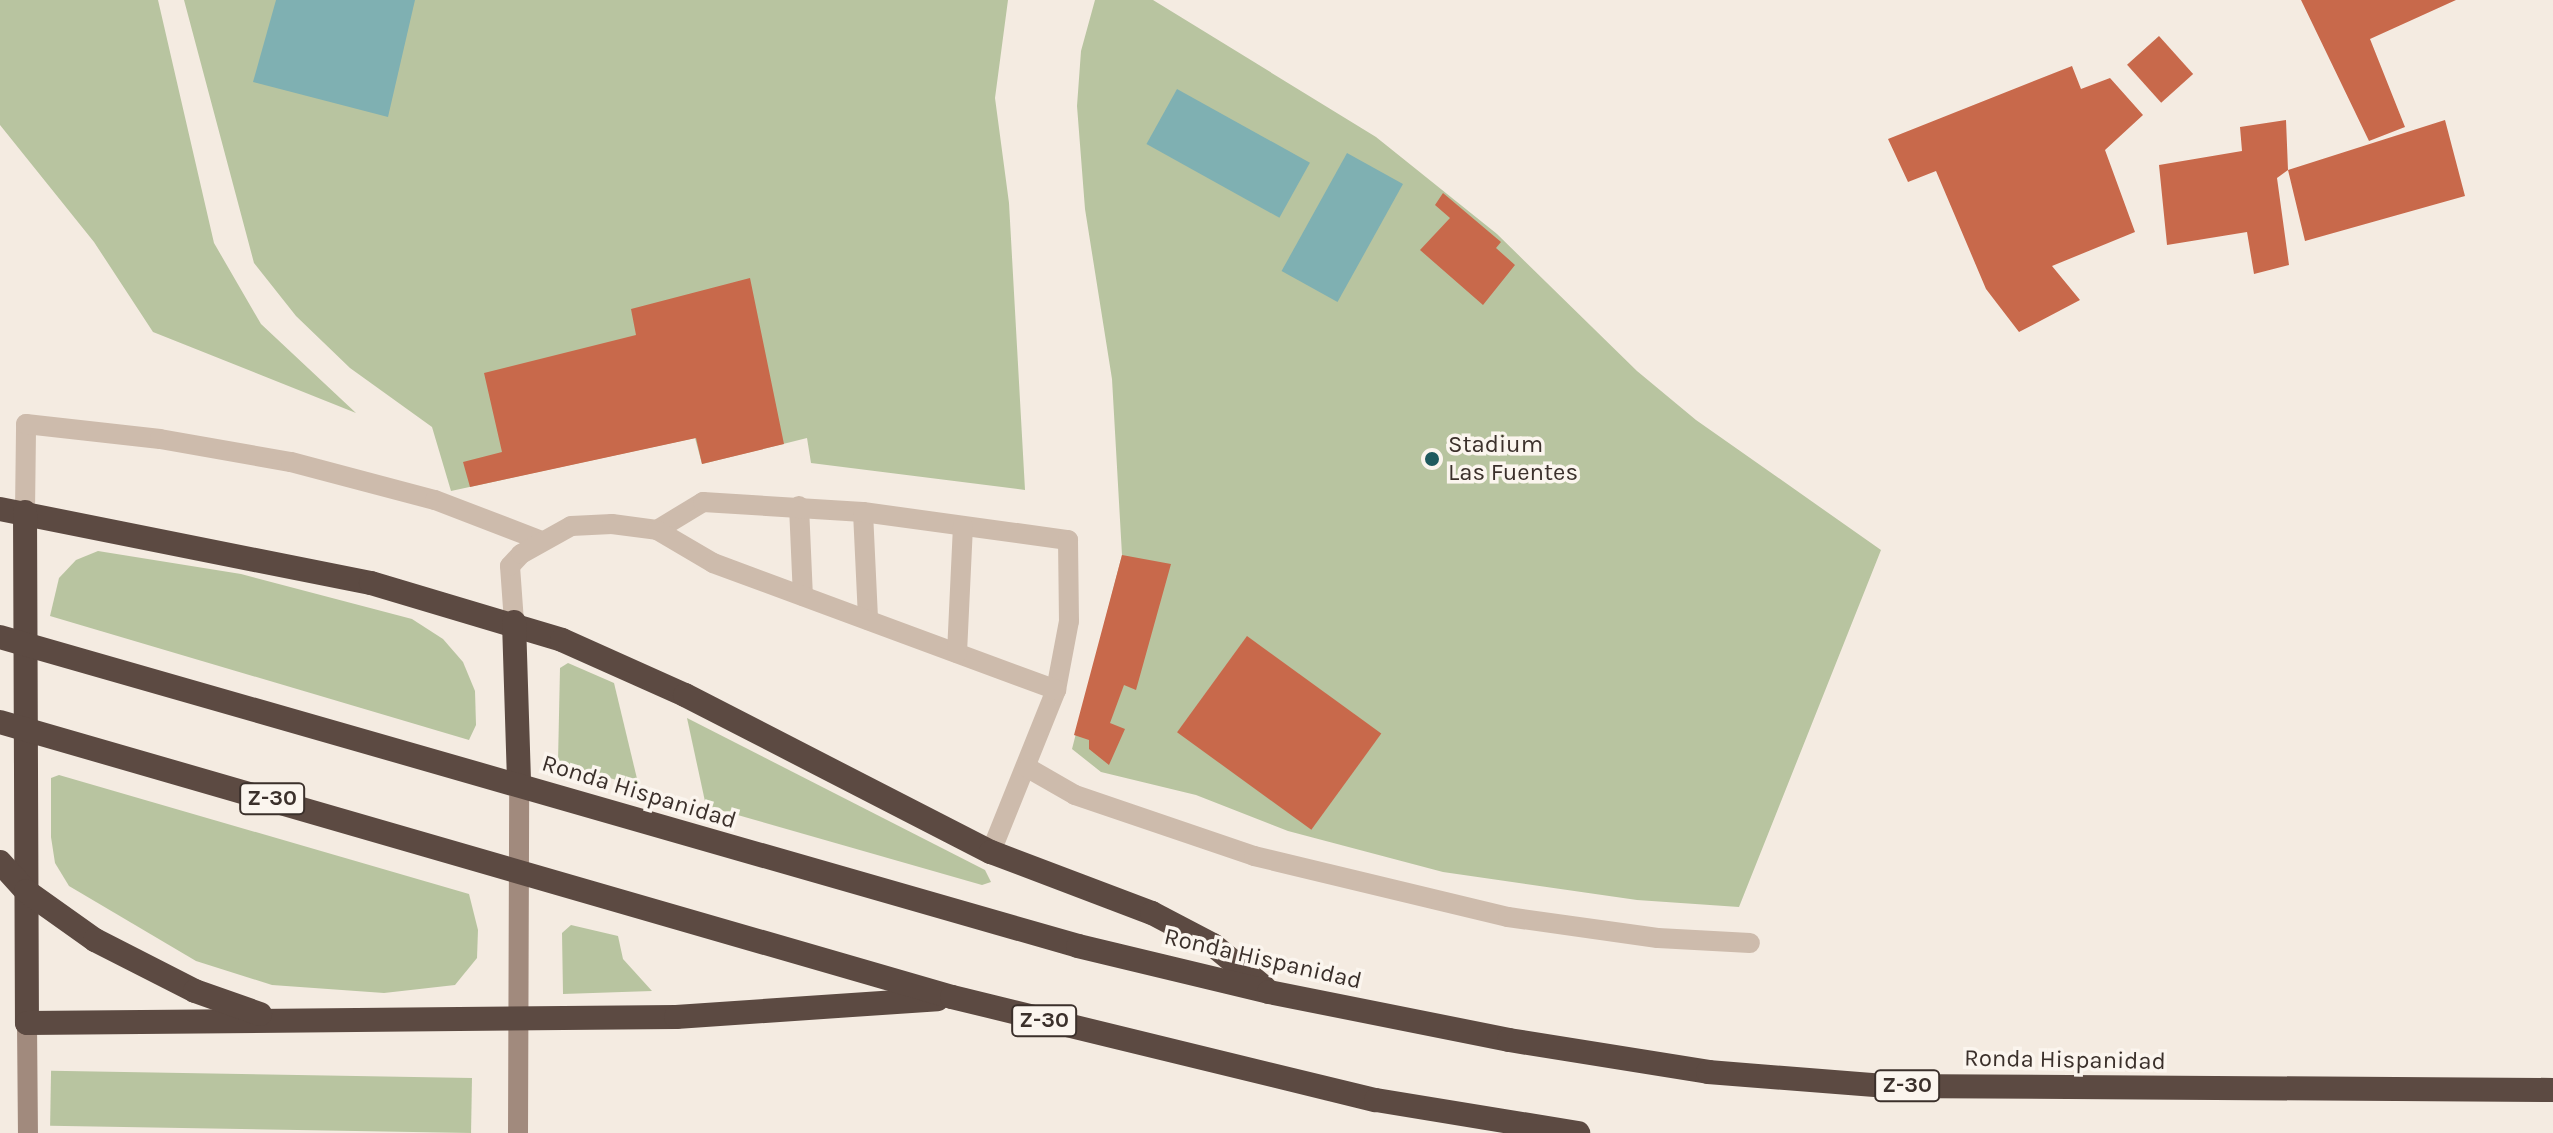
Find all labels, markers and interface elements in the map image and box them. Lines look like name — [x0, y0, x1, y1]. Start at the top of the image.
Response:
place label: Stadium Las Fuentes — [1448, 431, 1578, 487]
marker: Stadium Las Fuentes — [1423, 450, 1441, 468]
street label: Ronda Hispanidad — [538, 749, 740, 835]
road number: Z-30 — [238, 781, 306, 817]
street label: Ronda Hispanidad — [1161, 922, 1365, 996]
road number: Z-30 — [1010, 1003, 1078, 1039]
street label: Ronda Hispanidad — [1964, 1044, 2166, 1076]
road number: Z-30 — [1873, 1068, 1941, 1104]

